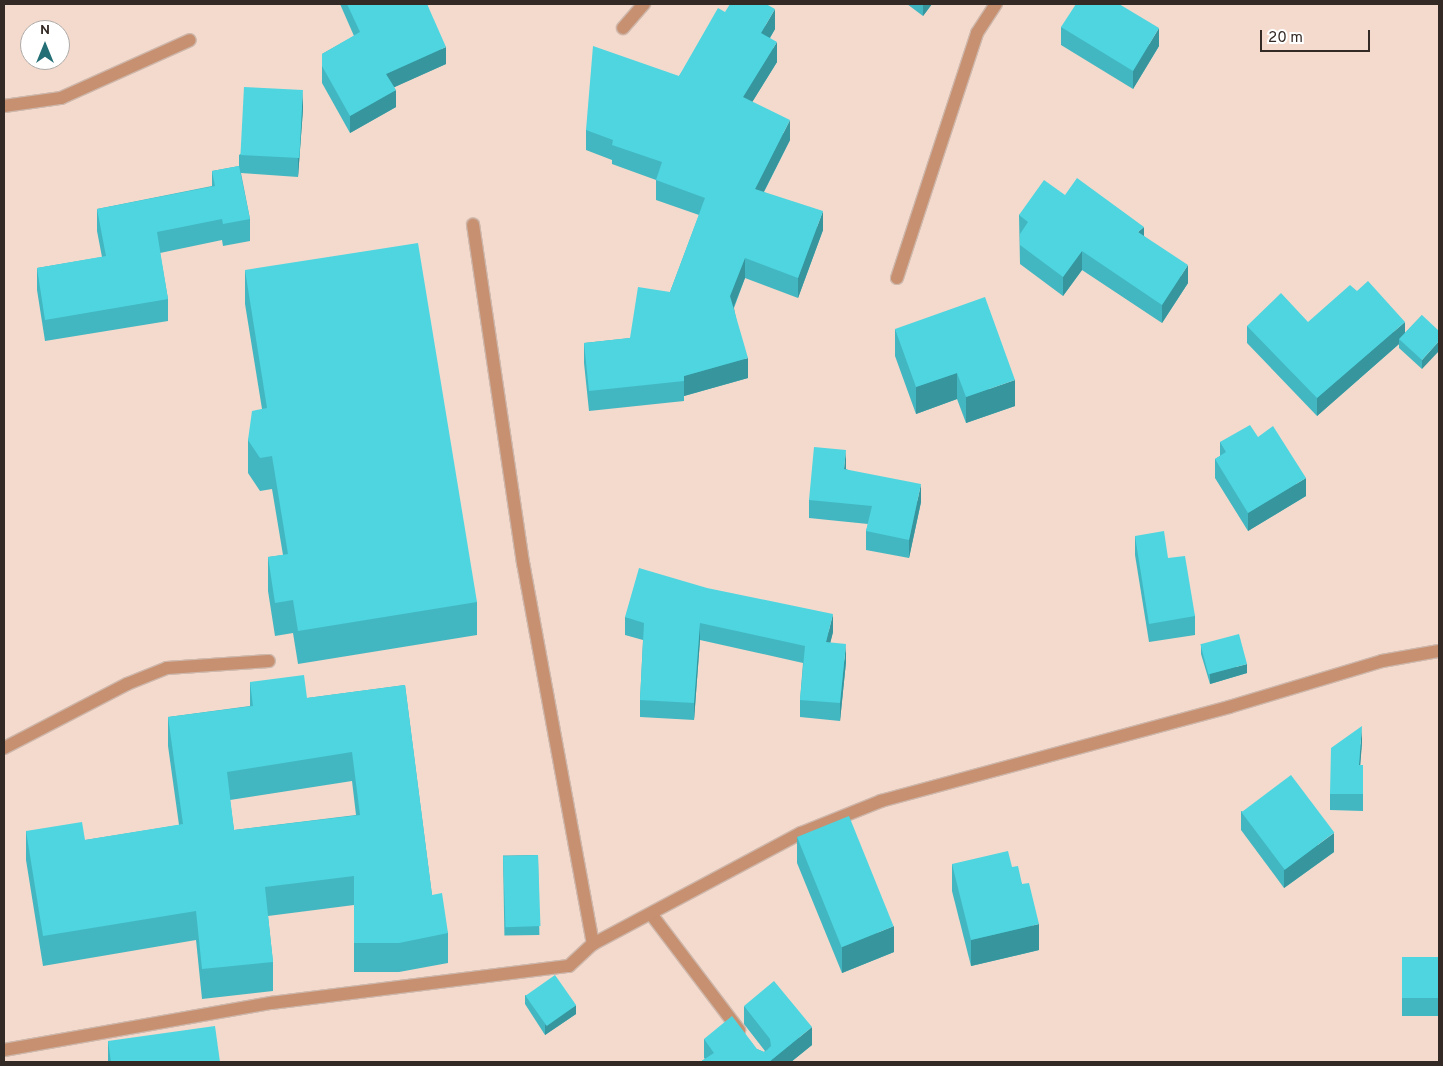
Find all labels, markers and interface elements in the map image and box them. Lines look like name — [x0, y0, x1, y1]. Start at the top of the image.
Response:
north arrow — [20, 20, 70, 70]
scale bar — [1263, 20, 1373, 52]
text: N — [40, 22, 50, 39]
text: 20 m — [1268, 29, 1303, 48]

